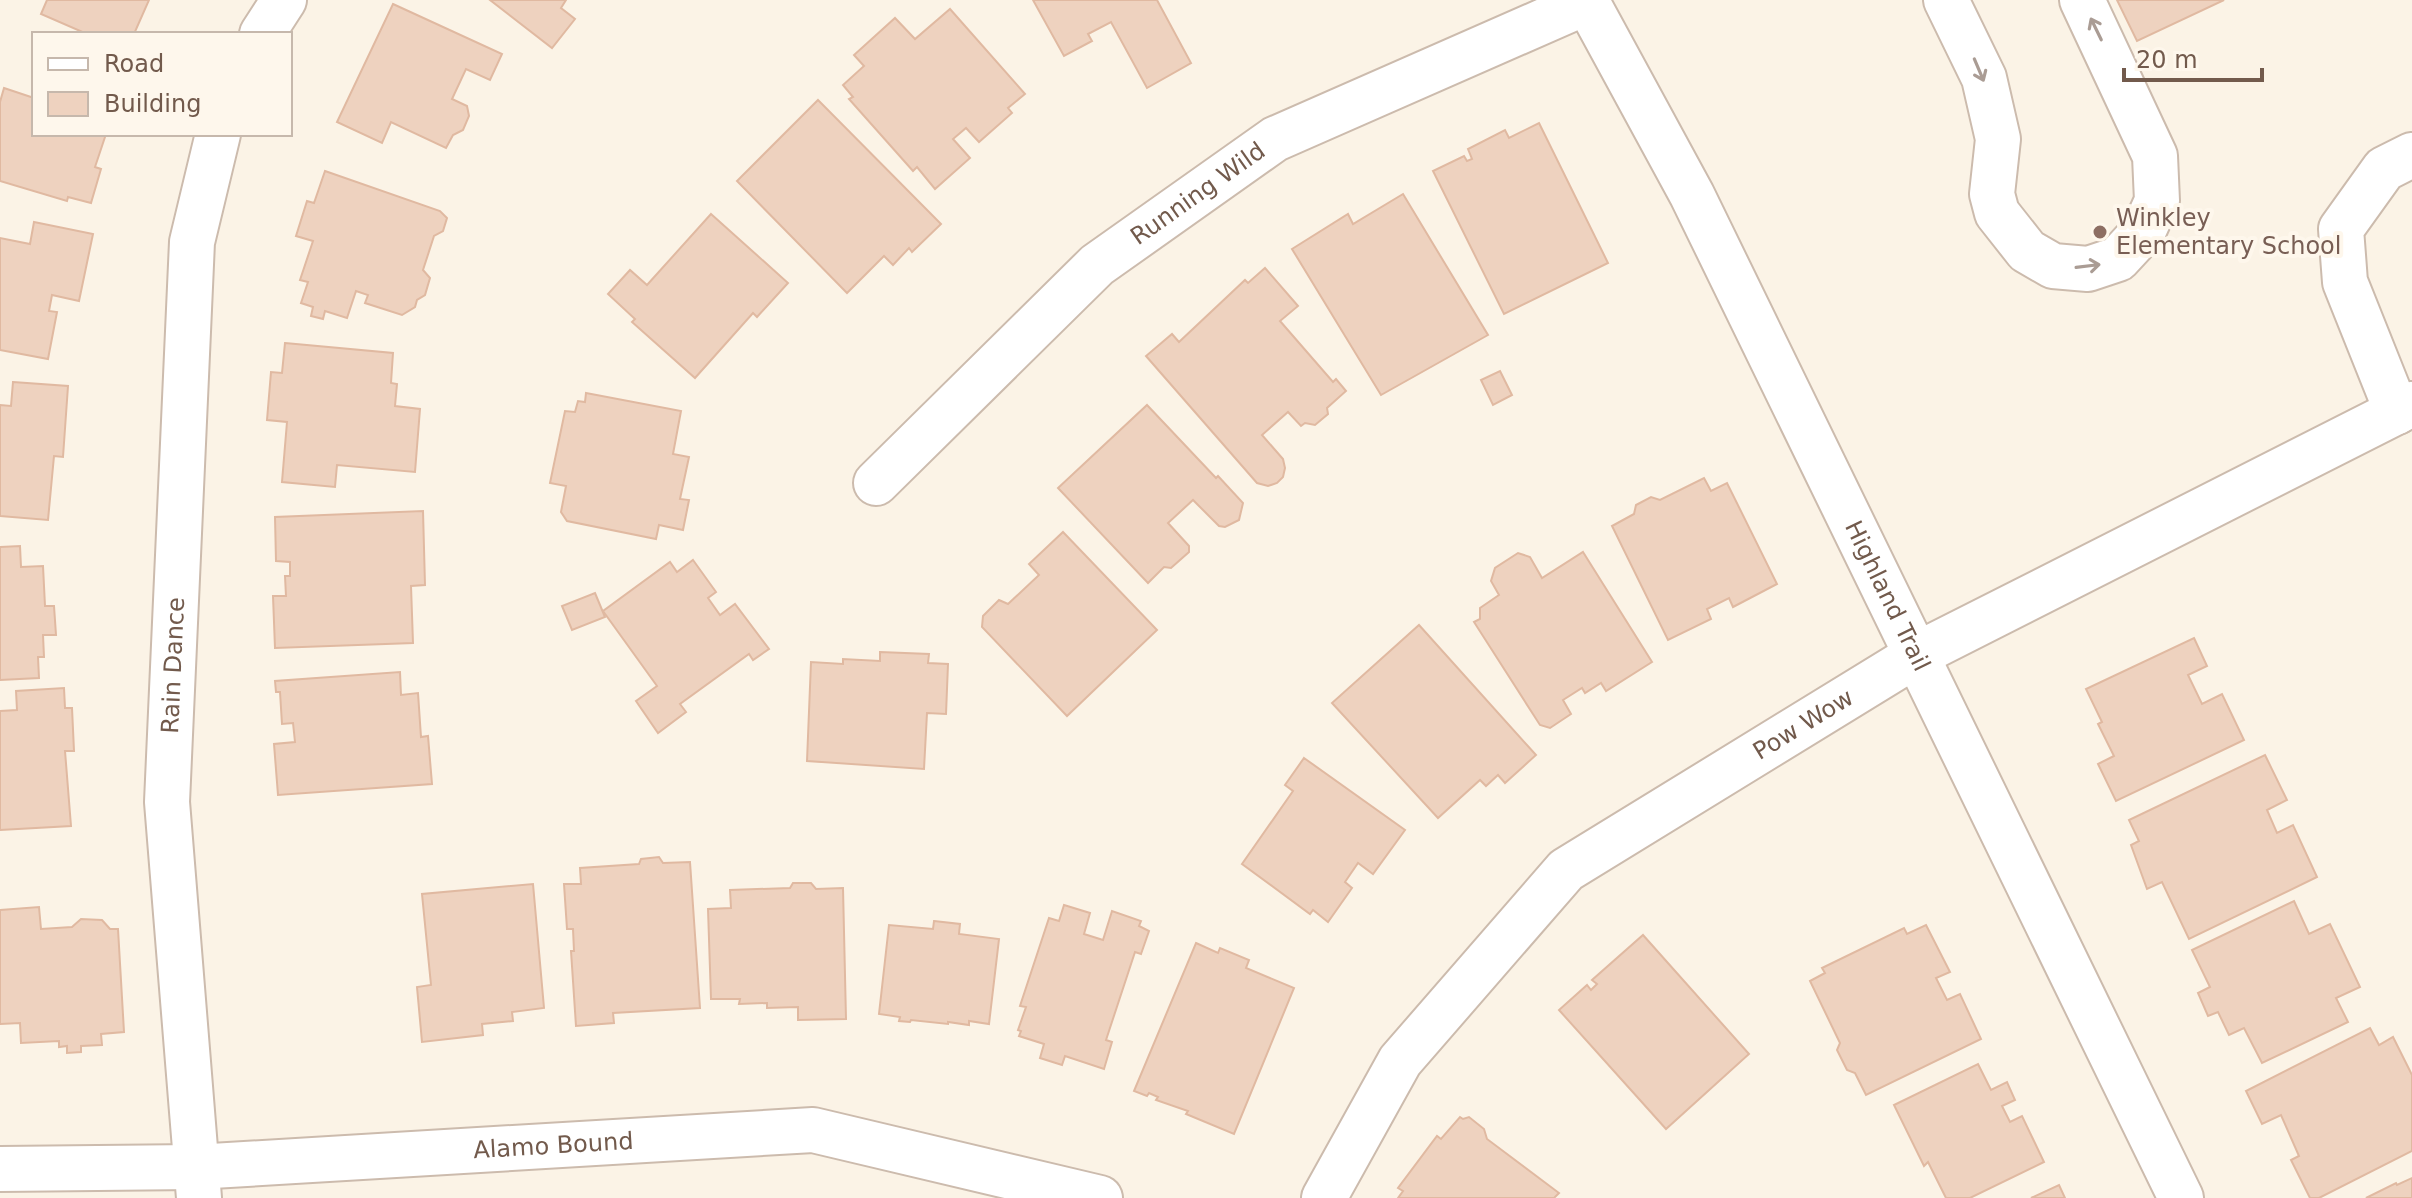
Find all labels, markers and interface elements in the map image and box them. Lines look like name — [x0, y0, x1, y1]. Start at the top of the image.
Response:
one-way arrow — [2088, 17, 2103, 41]
legend — [32, 32, 292, 136]
scale bar — [2124, 32, 2262, 82]
text: 20 m — [2136, 46, 2198, 74]
text: Road — [104, 50, 164, 78]
one-way arrow — [1973, 58, 1988, 82]
text: Building — [104, 90, 201, 118]
street label: Running Wild — [1125, 137, 1270, 251]
place label: Winkley Elementary School — [2116, 204, 2341, 260]
marker: Winkley Elementary School — [2091, 223, 2109, 241]
one-way arrow — [2074, 259, 2100, 274]
street label: Highland Trail — [1839, 516, 1936, 676]
street label: Rain Dance — [156, 596, 190, 734]
street label: Pow Wow — [1748, 683, 1858, 766]
street label: Alamo Bound — [472, 1127, 634, 1164]

